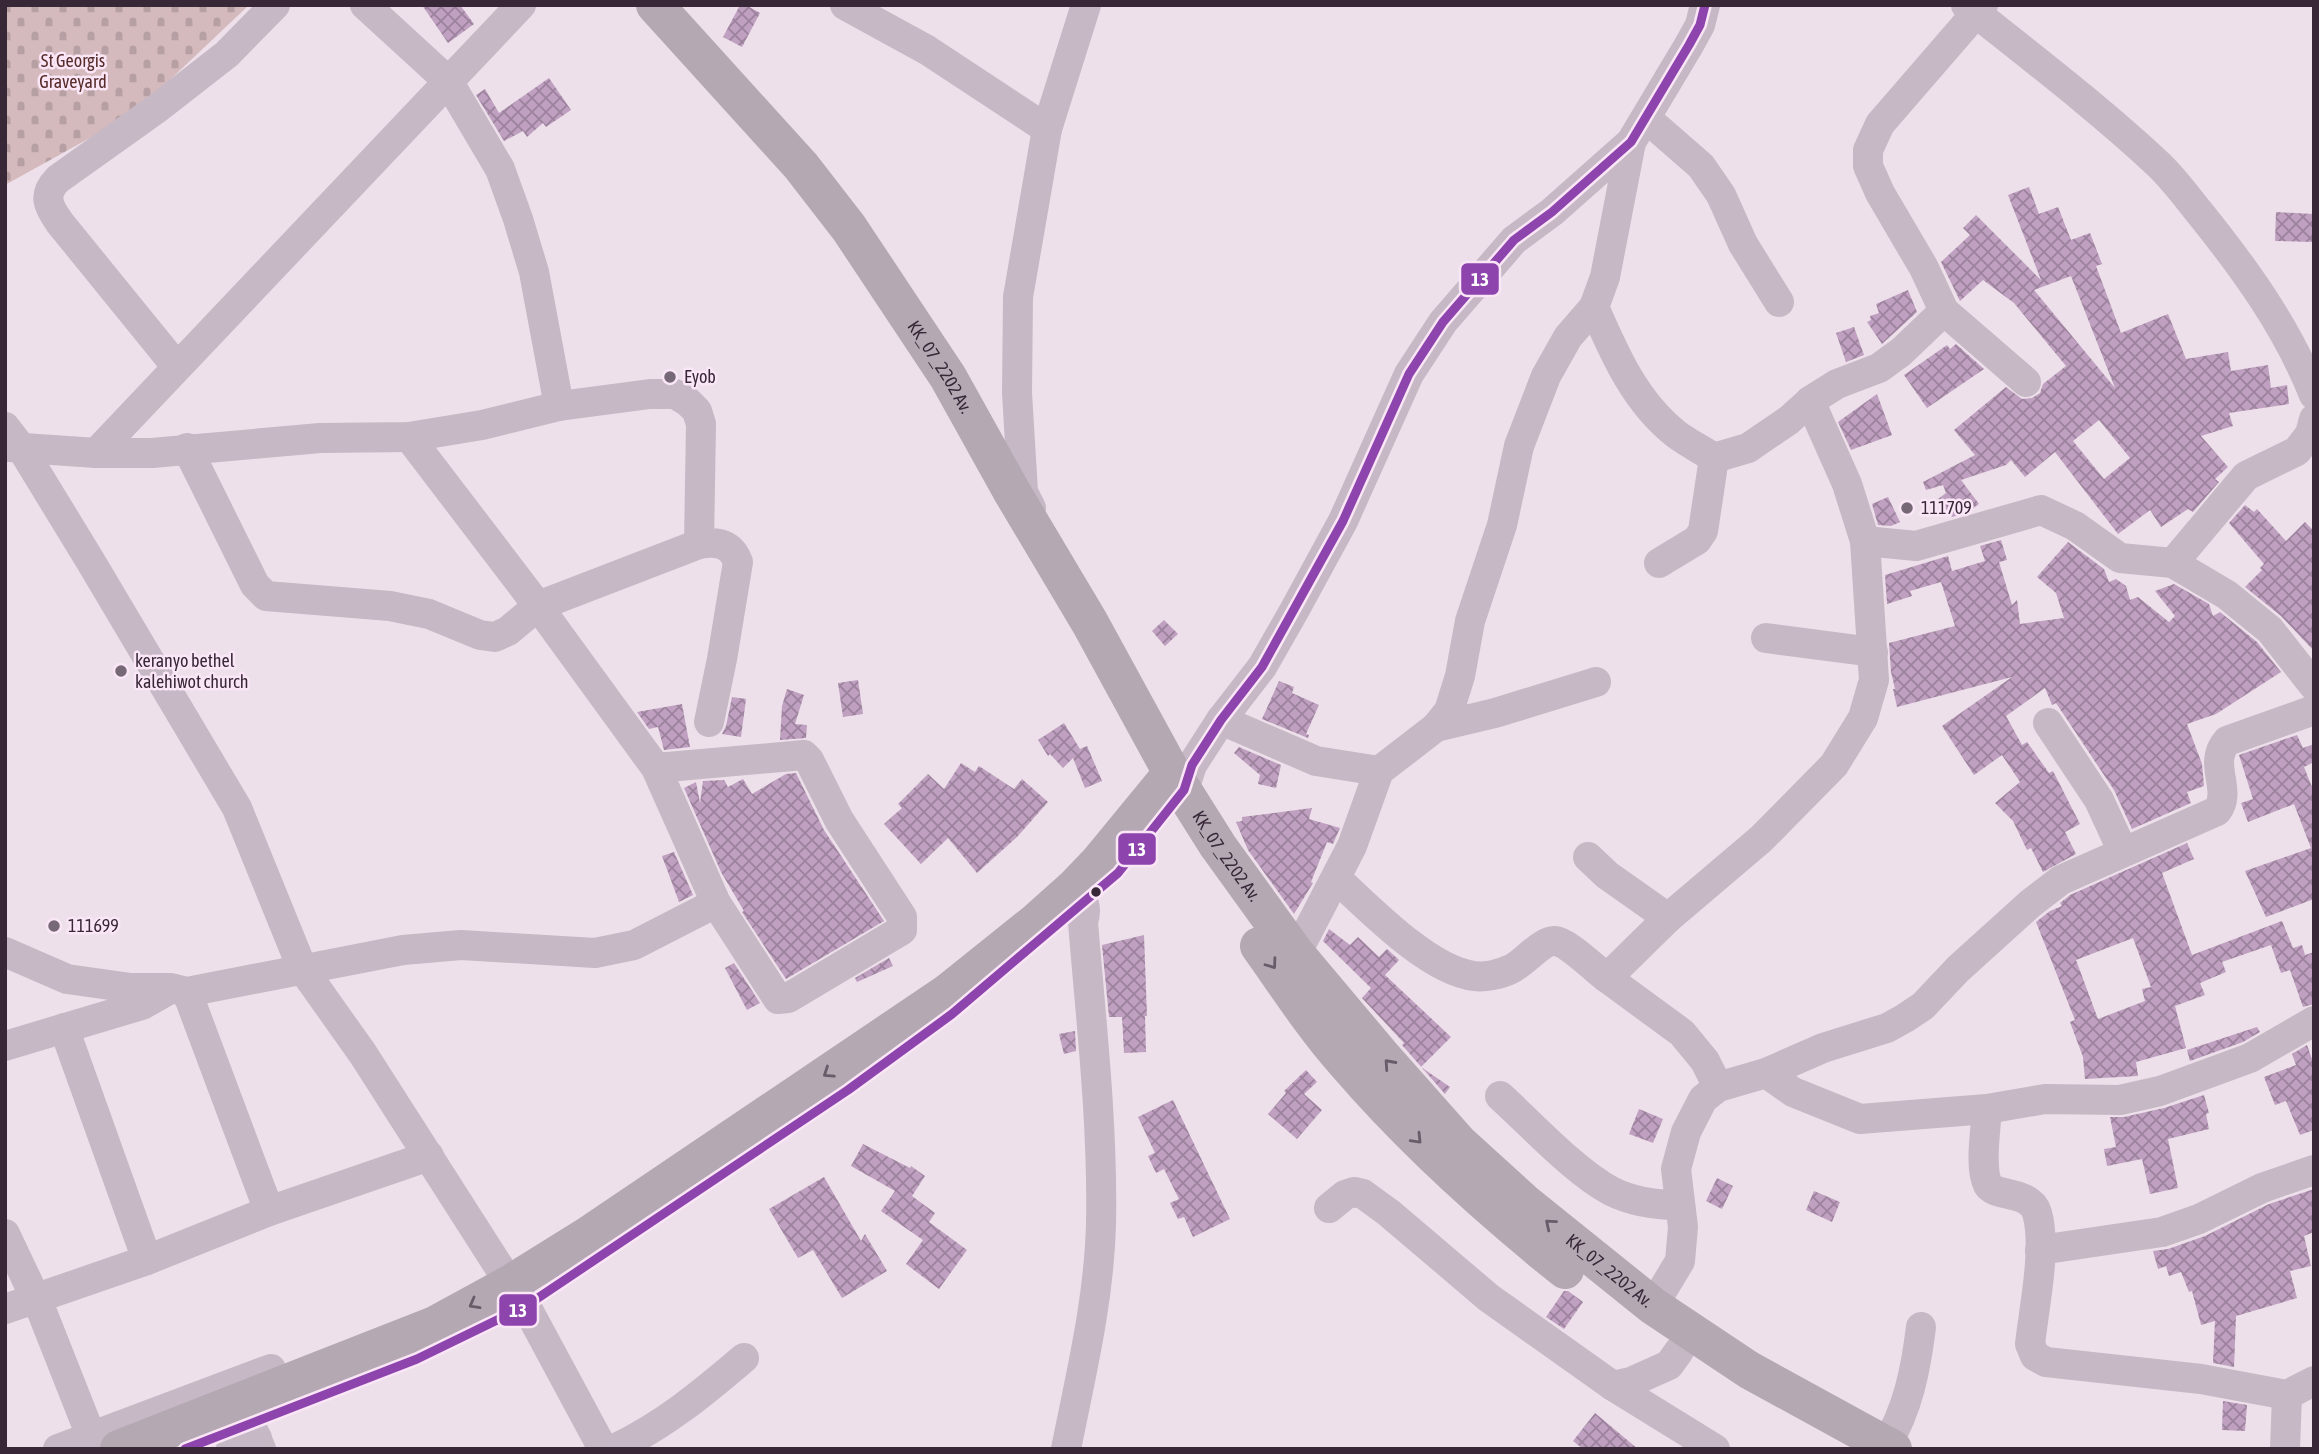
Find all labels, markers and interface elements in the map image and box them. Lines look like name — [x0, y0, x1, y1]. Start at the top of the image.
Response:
park label: St Georgis Graveyard — [39, 50, 107, 92]
line badge: 13 — [1460, 262, 1500, 296]
text: 13 — [1471, 268, 1489, 290]
street label: KK_07_2202 Av. — [904, 317, 977, 417]
place label: Eyob — [684, 366, 716, 387]
marker: Eyob — [662, 369, 678, 385]
place label: 111709 — [1921, 497, 1972, 518]
marker: 111709 — [1899, 500, 1915, 516]
place label: keranyo bethel kalehiwot church — [135, 650, 248, 692]
marker: keranyo bethel kalehiwot church — [113, 663, 129, 679]
street label: KK_07_2202 Av. — [1188, 807, 1265, 905]
line badge: 13 — [1117, 832, 1157, 866]
text: 13 — [1128, 838, 1146, 860]
unlabelled marker — [1089, 885, 1103, 899]
place label: 111699 — [68, 915, 119, 936]
marker: 111699 — [46, 918, 62, 934]
one-way arrow — [1264, 956, 1276, 969]
one-way arrow — [1385, 1059, 1397, 1072]
one-way arrow — [823, 1065, 836, 1077]
one-way arrow — [1408, 1131, 1421, 1144]
one-way arrow — [1546, 1220, 1559, 1232]
street label: KK_07_2202 Av. — [1562, 1229, 1657, 1312]
line badge: 13 — [498, 1293, 538, 1327]
one-way arrow — [469, 1296, 481, 1309]
text: 13 — [509, 1299, 527, 1321]

